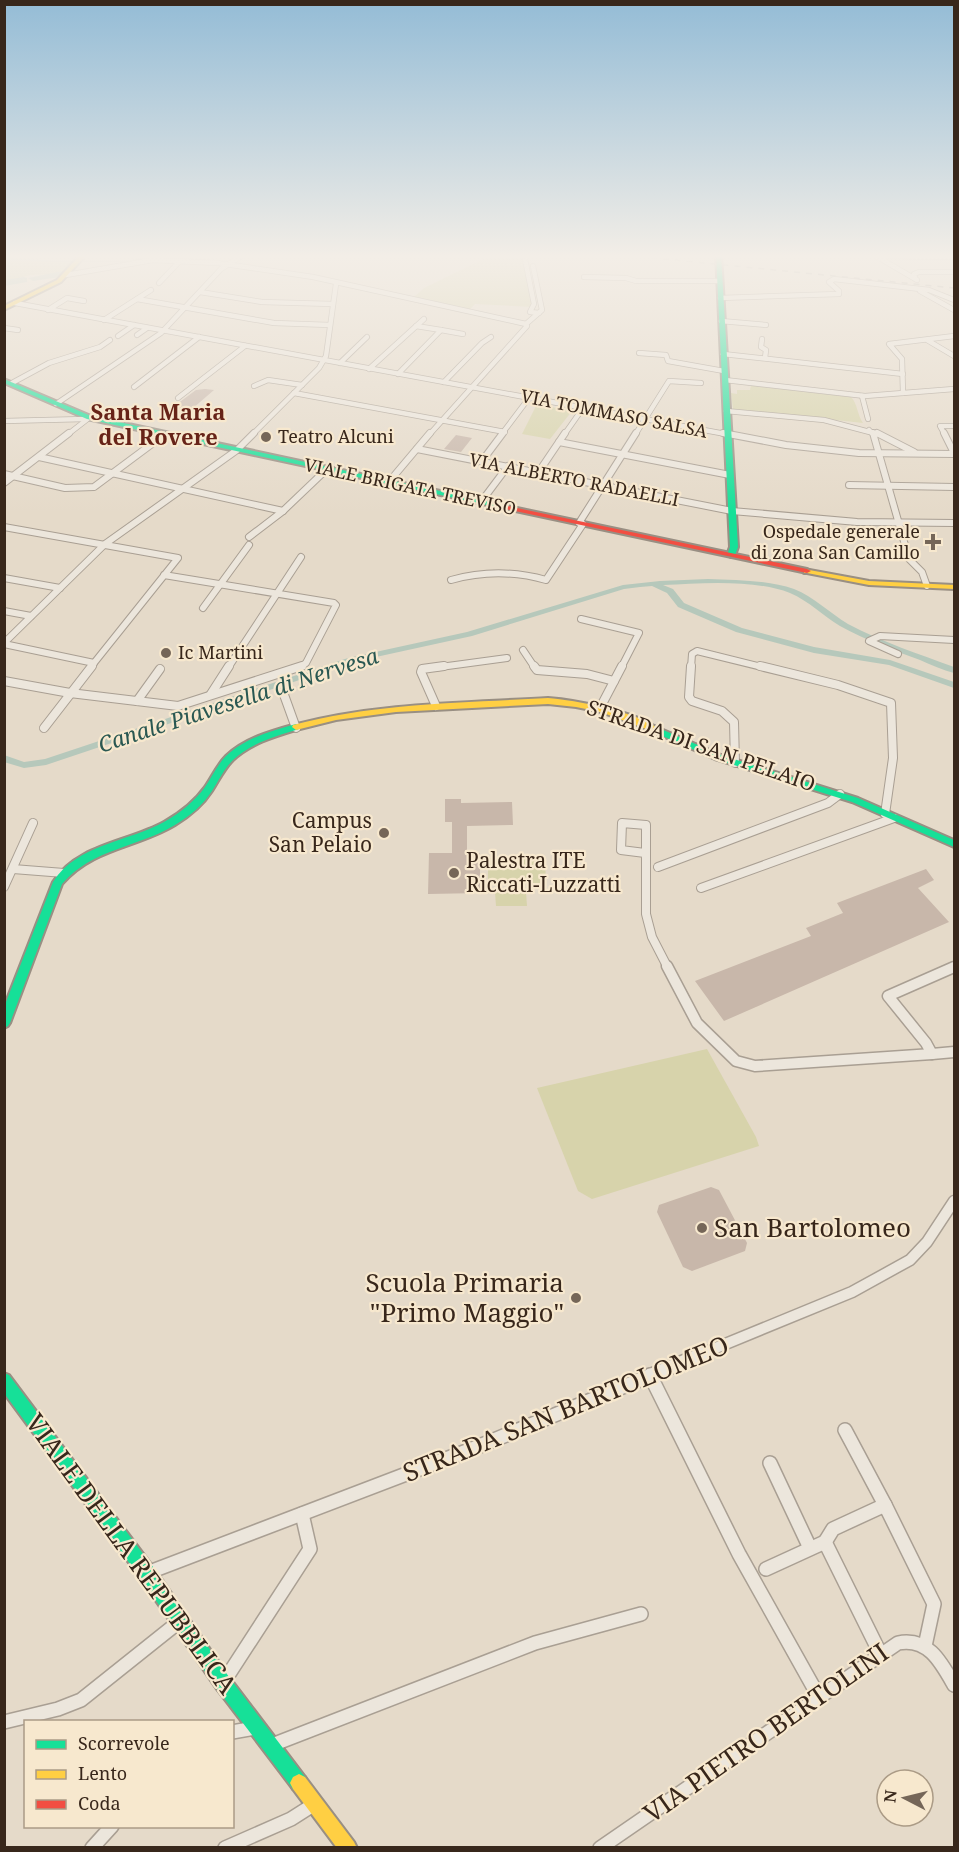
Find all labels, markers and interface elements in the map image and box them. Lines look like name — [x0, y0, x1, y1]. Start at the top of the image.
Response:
street label: VIA TOMMASO SALSA — [519, 383, 710, 443]
district label: Santa Maria del Rovere — [90, 396, 226, 451]
place label: Teatro Alcuni — [278, 424, 394, 448]
marker: Teatro Alcuni — [259, 430, 273, 444]
street label: VIA ALBERTO RADAELLI — [467, 447, 681, 511]
street label: VIALE BRIGATA TREVISO — [302, 452, 518, 520]
place label: Ospedale generale di zona San Camillo — [751, 519, 920, 564]
marker: Ospedale generale di zona San Camillo — [924, 533, 942, 551]
water label: Canale Piavesella di Nervesa — [94, 639, 382, 759]
place label: Ic Martini — [178, 640, 263, 664]
marker: Ic Martini — [159, 646, 173, 660]
street label: STRADA DI SAN PELAIO — [583, 693, 819, 797]
place label: Campus San Pelaio — [269, 806, 372, 858]
marker: Campus San Pelaio — [377, 826, 391, 840]
place label: Palestra ITE Riccati-Luzzatti — [466, 846, 621, 898]
marker: Palestra ITE Riccati-Luzzatti — [447, 866, 461, 880]
place label: San Bartolomeo — [714, 1209, 911, 1245]
marker: San Bartolomeo — [695, 1221, 709, 1235]
place label: Scuola Primaria "Primo Maggio" — [365, 1264, 564, 1330]
marker: Scuola Primaria "Primo Maggio" — [569, 1291, 583, 1305]
street label: STRADA SAN BARTOLOMEO — [397, 1326, 734, 1490]
street label: VIALE DELLA REPUBBLICA — [18, 1406, 246, 1702]
street label: VIA PIETRO BERTOLINI — [638, 1637, 894, 1829]
legend — [24, 1720, 234, 1828]
text: Scorrevole — [78, 1731, 170, 1755]
text: Lento — [78, 1761, 127, 1785]
north arrow — [875, 1768, 935, 1828]
text: Coda — [78, 1791, 121, 1815]

